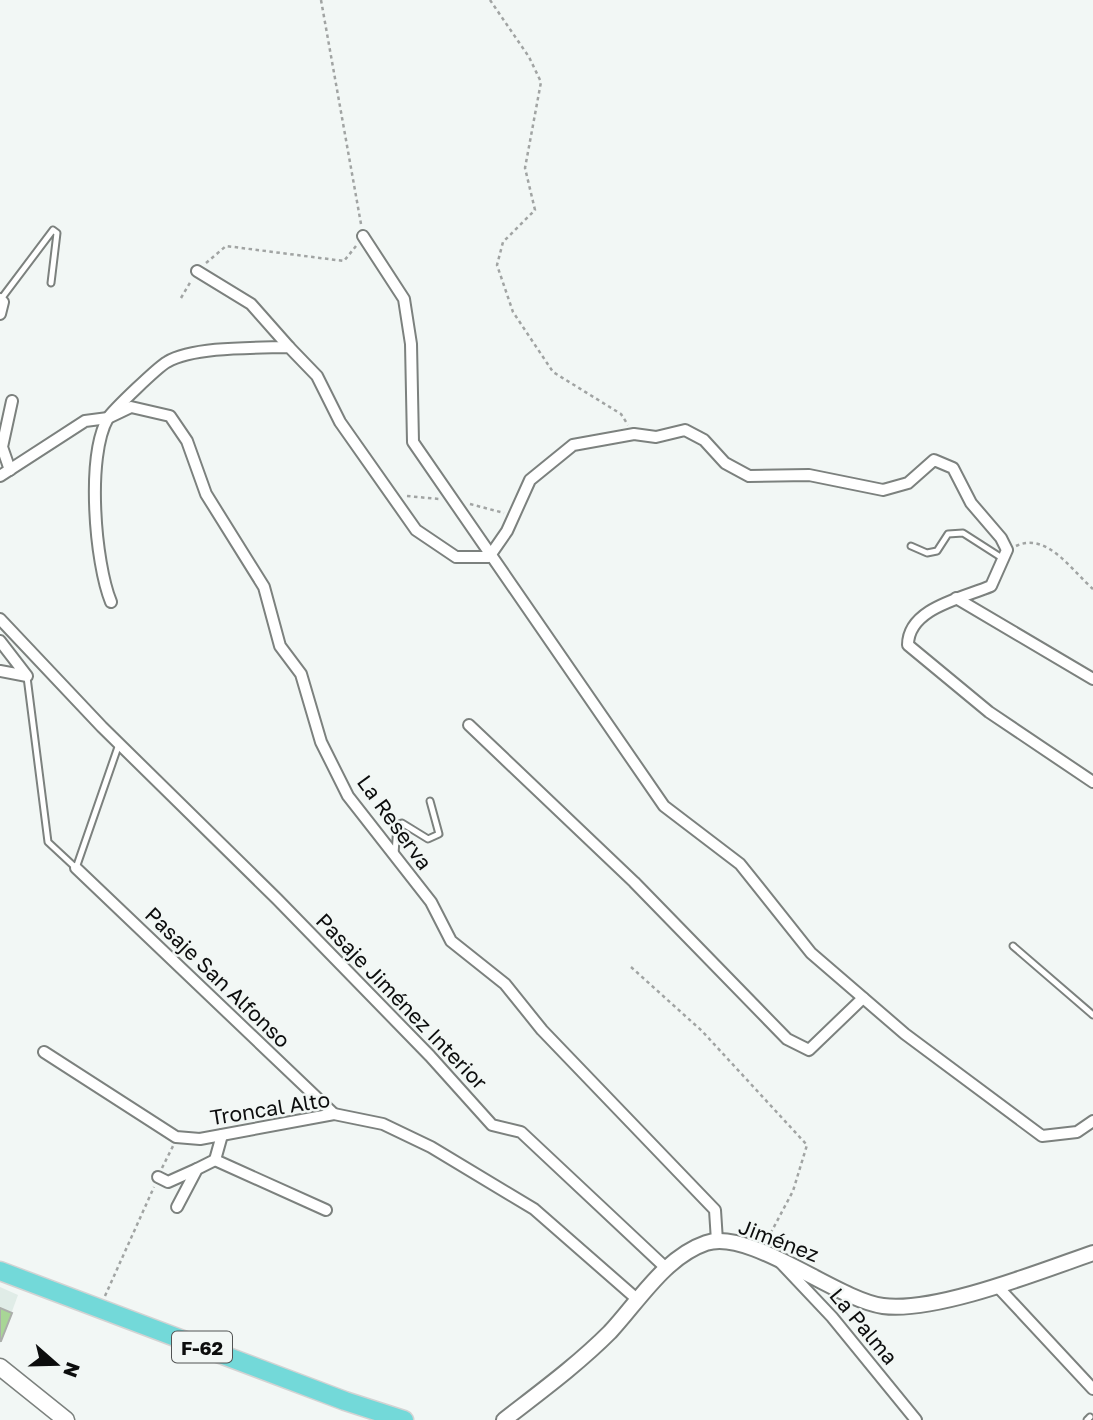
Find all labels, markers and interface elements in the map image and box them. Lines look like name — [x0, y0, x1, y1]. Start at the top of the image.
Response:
street label: La Reserva — [352, 770, 438, 874]
street label: Pasaje San Alfonso — [140, 901, 296, 1053]
street label: Pasaje Jiménez Interior — [311, 907, 493, 1095]
street label: Troncal Alto — [208, 1086, 332, 1130]
street label: Jiménez — [735, 1213, 823, 1267]
street label: La Palma — [825, 1282, 903, 1370]
north arrow — [21, 1329, 91, 1399]
road number: F-62 — [172, 1331, 232, 1362]
text: N — [59, 1359, 86, 1381]

